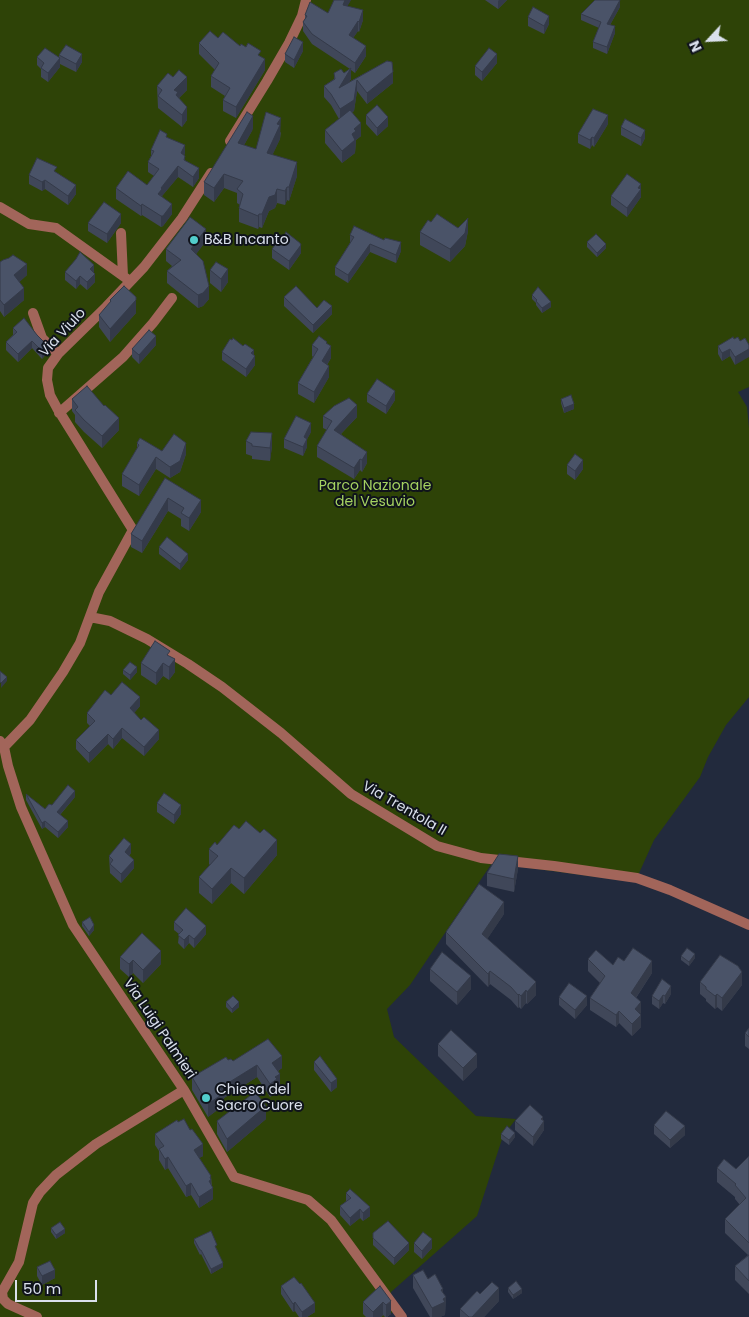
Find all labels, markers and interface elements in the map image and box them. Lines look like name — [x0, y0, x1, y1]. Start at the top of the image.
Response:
north arrow — [684, 15, 734, 65]
text: N — [684, 37, 707, 55]
place label: B&B Incanto — [204, 232, 289, 248]
marker: B&B Incanto — [188, 234, 200, 246]
street label: Via Viulo — [36, 305, 90, 361]
park label: Parco Nazionale del Vesuvio — [319, 478, 431, 511]
street label: Via Trentola II — [359, 778, 449, 840]
street label: Via Luigi Palmieri — [119, 976, 199, 1082]
place label: Chiesa del Sacro Cuore — [216, 1082, 303, 1114]
marker: Chiesa del Sacro Cuore — [200, 1092, 212, 1104]
scale bar — [18, 1270, 100, 1302]
text: 50 m — [23, 1278, 61, 1299]

